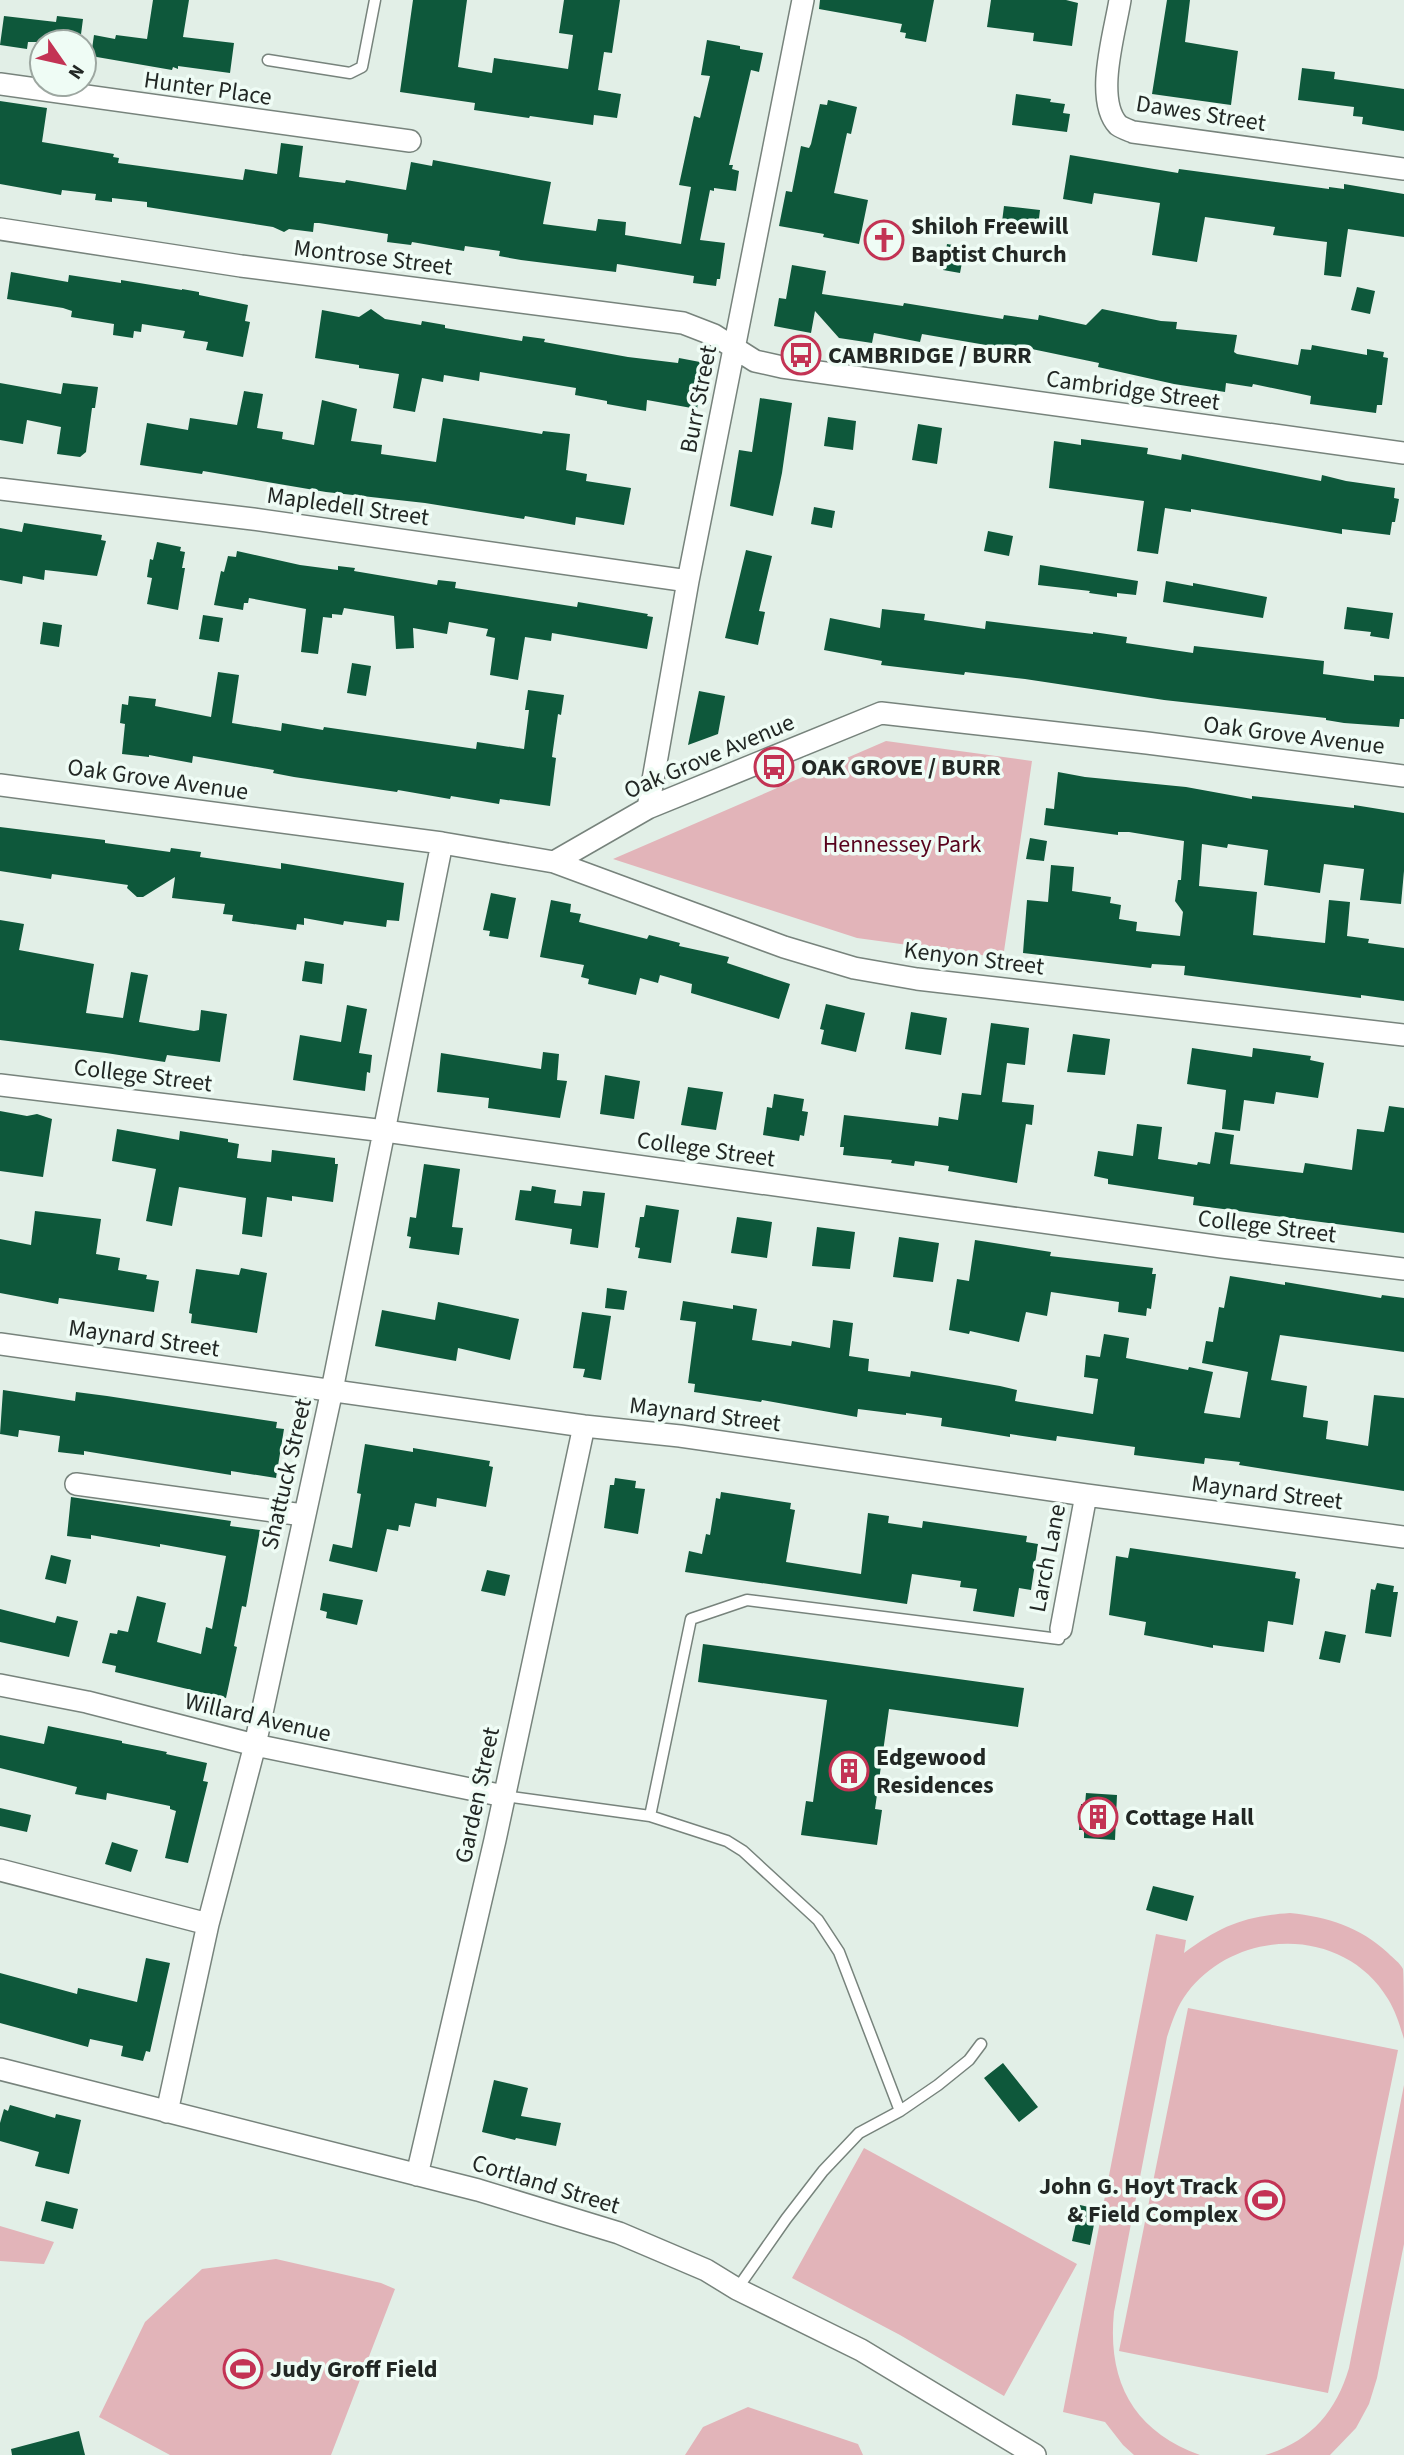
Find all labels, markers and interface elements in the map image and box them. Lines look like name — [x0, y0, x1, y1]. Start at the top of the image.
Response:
north arrow — [28, 28, 98, 98]
text: N — [61, 59, 91, 84]
street label: Hunter Place — [142, 62, 274, 115]
street label: Dawes Street — [1134, 86, 1268, 141]
place label: Shiloh Freewill Baptist Church — [911, 209, 1069, 272]
church icon: Shiloh Freewill Baptist Church — [863, 219, 905, 261]
street label: Montrose Street — [292, 230, 454, 285]
bus stop icon: CAMBRIDGE / BURR — [780, 334, 822, 376]
place label: CAMBRIDGE / BURR — [828, 338, 1032, 373]
street label: Burr Street — [671, 342, 726, 456]
street label: Cambridge Street — [1044, 361, 1222, 420]
street label: Mapledell Street — [265, 478, 431, 535]
street label: Oak Grove Avenue — [618, 705, 800, 808]
street label: Oak Grove Avenue — [1201, 707, 1387, 764]
bus stop icon: OAK GROVE / BURR — [753, 746, 795, 788]
street label: Oak Grove Avenue — [65, 749, 251, 810]
place label: OAK GROVE / BURR — [801, 750, 1001, 785]
park label: Hennessey Park — [823, 827, 981, 862]
street label: Kenyon Street — [902, 933, 1046, 984]
street label: College Street — [72, 1050, 214, 1101]
street label: College Street — [635, 1122, 777, 1177]
street label: College Street — [1196, 1201, 1338, 1252]
street label: Maynard Street — [66, 1311, 222, 1366]
street label: Maynard Street — [627, 1388, 783, 1441]
street label: Shattuck Street — [252, 1395, 321, 1553]
street label: Maynard Street — [1189, 1466, 1345, 1519]
street label: Larch Lane — [1020, 1501, 1075, 1615]
street label: Willard Avenue — [181, 1684, 335, 1751]
street label: Garden Street — [446, 1724, 509, 1866]
place label: Edgewood Residences — [876, 1740, 994, 1803]
building icon: Edgewood Residences — [828, 1750, 870, 1792]
building icon: Cottage Hall — [1077, 1796, 1119, 1838]
place label: Cottage Hall — [1125, 1800, 1254, 1835]
street label: Cortland Street — [468, 2145, 624, 2224]
place label: John G. Hoyt Track & Field Complex — [1039, 2169, 1239, 2232]
sports icon: John G. Hoyt Track & Field Complex — [1244, 2179, 1286, 2221]
sports icon: Judy Groff Field — [222, 2348, 264, 2390]
place label: Judy Groff Field — [270, 2352, 438, 2387]

